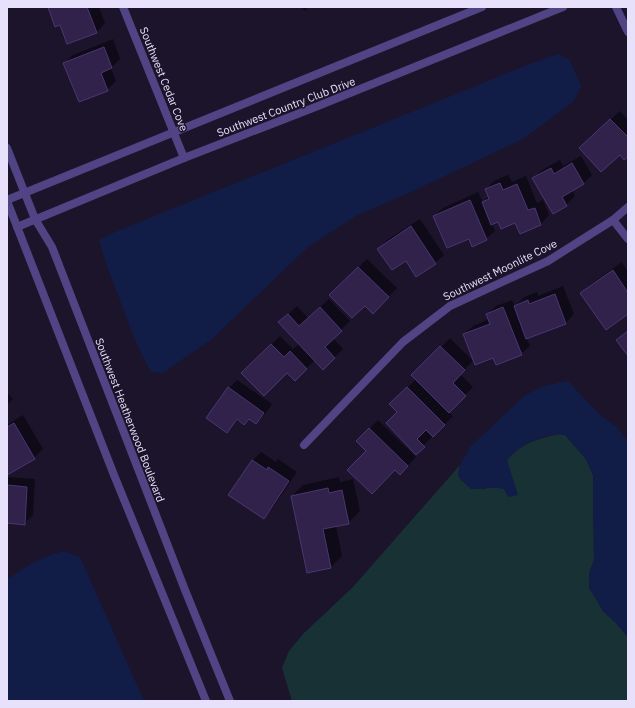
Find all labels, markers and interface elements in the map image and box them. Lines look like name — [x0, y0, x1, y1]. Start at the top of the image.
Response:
street label: Southwest Cedar Cove — [137, 25, 191, 133]
street label: Southwest Country Club Drive — [215, 74, 357, 140]
street label: Southwest Moonlite Cove — [441, 236, 559, 304]
street label: Southwest Heatherwood Boulevard — [92, 336, 168, 504]

